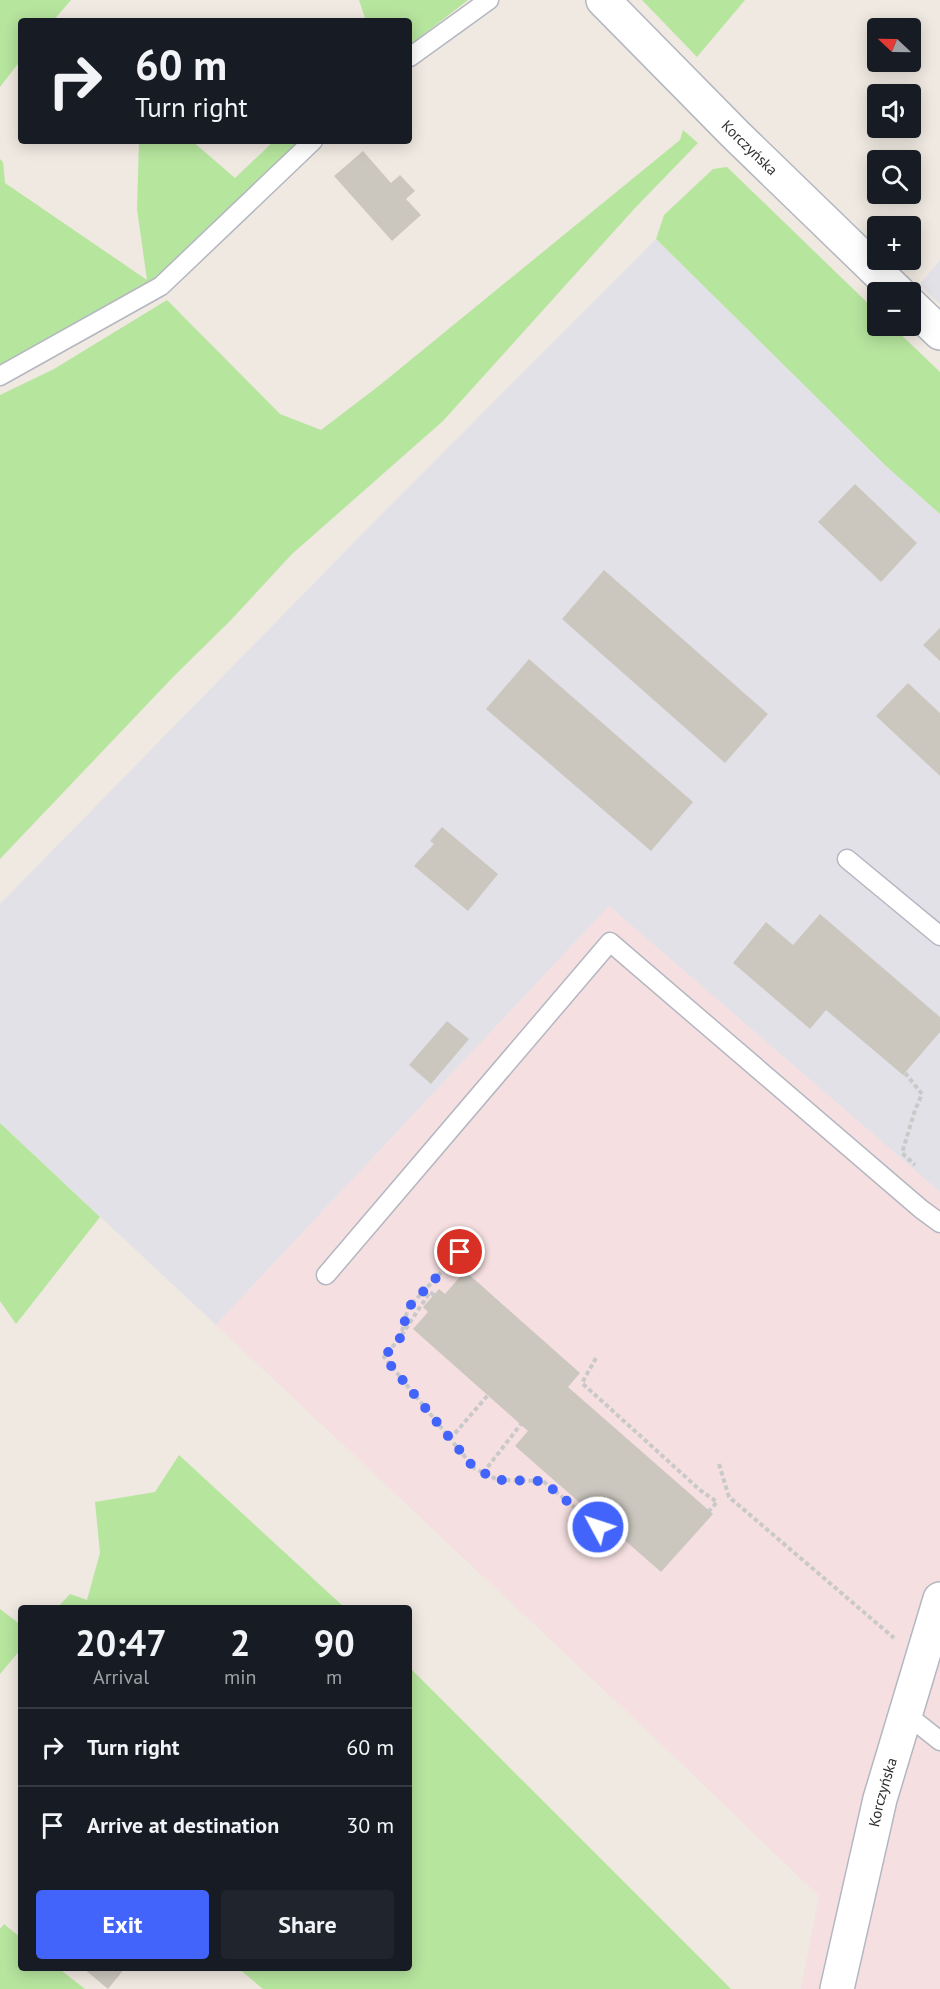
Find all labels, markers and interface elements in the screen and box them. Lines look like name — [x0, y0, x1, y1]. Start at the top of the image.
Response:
north arrow — [867, 18, 921, 72]
map controls — [867, 18, 921, 336]
text: 60 m — [135, 37, 227, 92]
icon: right — [36, 42, 114, 120]
button: sound — [867, 84, 921, 138]
text: Turn right — [135, 90, 248, 124]
street label: Korczyńska — [718, 116, 782, 179]
button: search — [867, 150, 921, 204]
button: + — [867, 216, 921, 270]
button: − — [867, 282, 921, 336]
pin — [434, 1226, 485, 1277]
icon: arrive — [443, 1235, 476, 1268]
position arrow — [566, 1495, 630, 1559]
text: 20:47 — [75, 1619, 167, 1666]
text: 2 — [230, 1619, 250, 1666]
text: 90 — [314, 1619, 355, 1666]
text: Arrival — [93, 1664, 149, 1690]
text: min — [224, 1664, 257, 1690]
text: m — [326, 1664, 342, 1690]
icon: right — [36, 1731, 69, 1764]
text: Turn right — [87, 1733, 179, 1761]
text: 60 m — [346, 1733, 394, 1761]
street label: Korczyńska — [864, 1755, 901, 1829]
icon: arrive — [36, 1809, 69, 1842]
text: Arrive at destination — [87, 1811, 279, 1839]
text: 30 m — [346, 1811, 394, 1839]
button: Exit — [36, 1890, 209, 1959]
button: Share — [221, 1890, 394, 1959]

